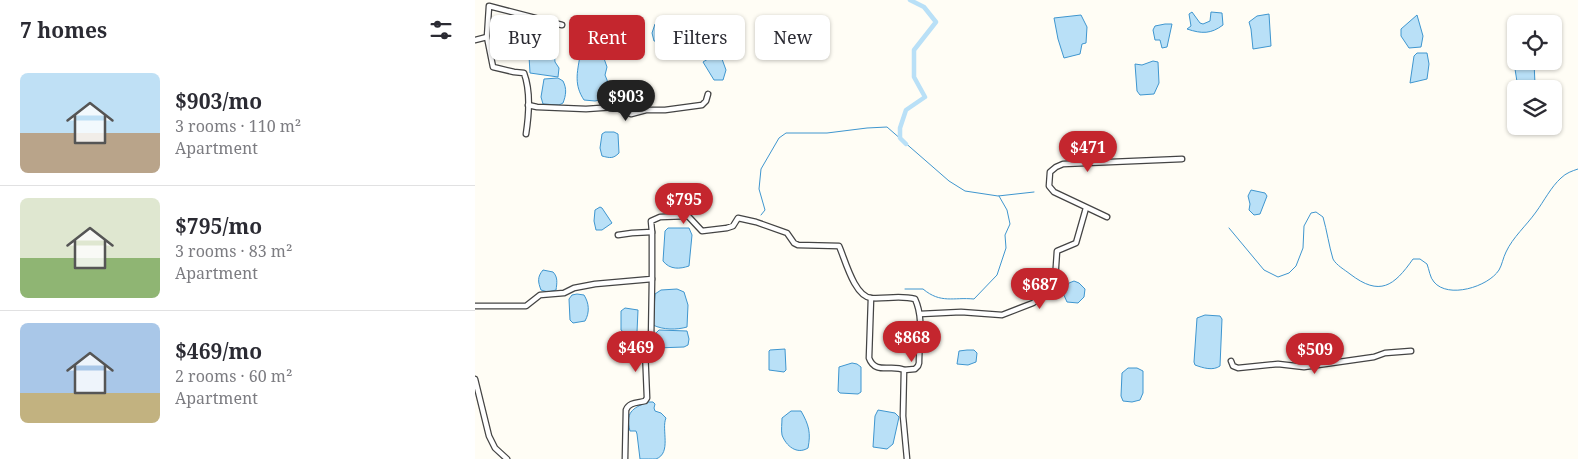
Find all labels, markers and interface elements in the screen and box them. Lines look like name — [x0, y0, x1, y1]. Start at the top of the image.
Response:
chip: Buy — [490, 15, 559, 60]
chip: Rent — [569, 15, 645, 60]
chip: Filters — [655, 15, 745, 60]
chip: New — [755, 15, 830, 60]
map controls — [1507, 15, 1562, 135]
button: locate — [1507, 15, 1562, 70]
text: 7 homes — [20, 16, 107, 44]
icon: filters — [427, 16, 455, 44]
pin: $903 — [596, 80, 656, 122]
button: layers — [1507, 80, 1562, 135]
text: $903 — [608, 85, 644, 107]
text: $903/mo — [175, 87, 262, 115]
icon: home — [60, 93, 120, 153]
text: 3 rooms · 110 m² — [175, 115, 301, 137]
pin: $471 — [1058, 130, 1118, 173]
text: $471 — [1070, 136, 1106, 158]
text: Apartment — [175, 137, 258, 159]
pin: $795 — [654, 182, 714, 225]
text: $795 — [666, 188, 702, 210]
text: $795/mo — [175, 212, 262, 240]
icon: home — [60, 218, 120, 278]
text: 3 rooms · 83 m² — [175, 240, 292, 262]
text: Apartment — [175, 262, 258, 284]
pin: $687 — [1010, 268, 1070, 310]
text: $687 — [1022, 273, 1058, 295]
pin: $868 — [882, 320, 942, 363]
text: $868 — [894, 326, 930, 348]
pin: $469 — [606, 330, 666, 373]
pin: $509 — [1285, 332, 1345, 375]
text: $469 — [618, 336, 654, 358]
text: $469/mo — [175, 337, 262, 365]
text: $509 — [1297, 338, 1333, 360]
icon: home — [60, 343, 120, 403]
text: 2 rooms · 60 m² — [175, 365, 292, 387]
text: Apartment — [175, 387, 258, 409]

